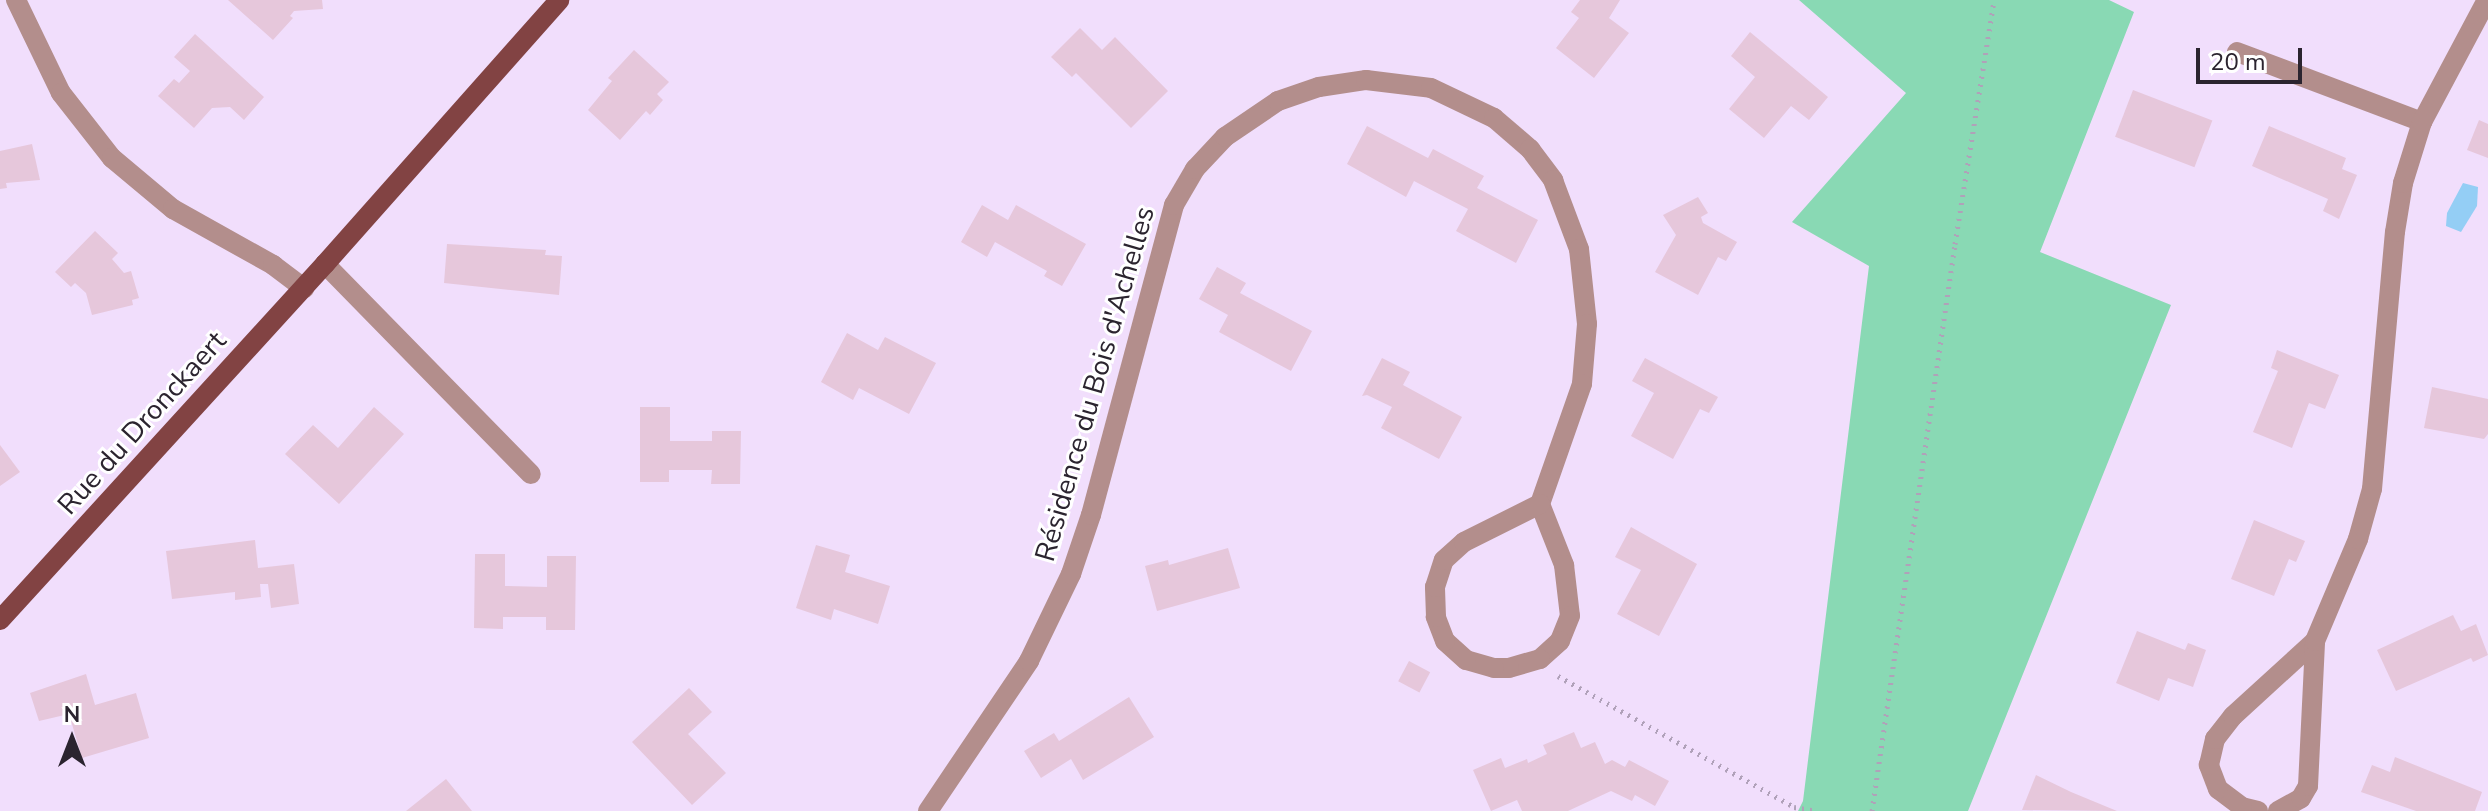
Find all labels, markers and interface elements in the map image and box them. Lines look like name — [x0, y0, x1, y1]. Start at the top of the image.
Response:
scale bar — [2200, 32, 2306, 82]
text: 20 m — [2210, 46, 2266, 78]
street label: Résidence du Bois d'Achelles — [1028, 203, 1162, 565]
street label: Rue du Dronckaert — [51, 324, 233, 522]
north arrow — [32, 699, 112, 779]
text: N — [64, 700, 80, 730]

